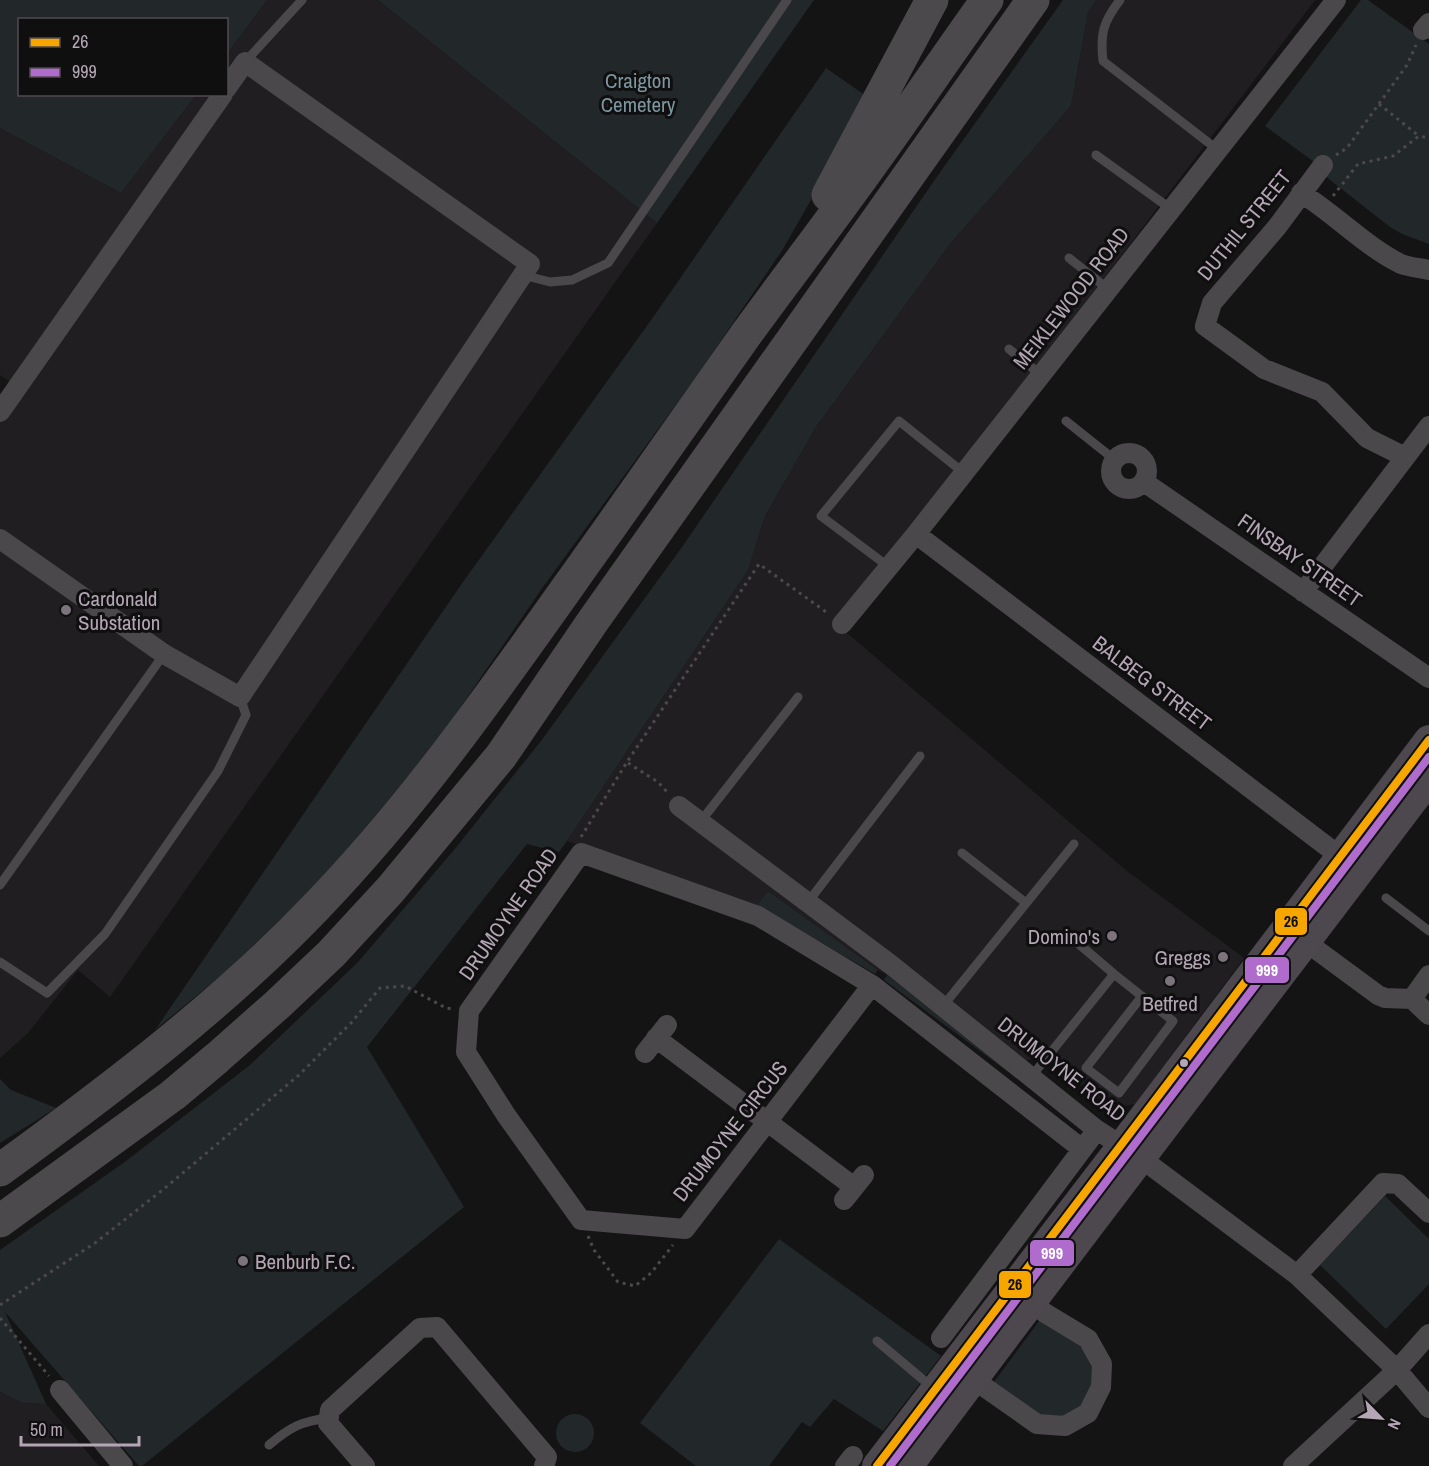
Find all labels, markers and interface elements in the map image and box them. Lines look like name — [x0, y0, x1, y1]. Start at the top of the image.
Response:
legend — [18, 18, 228, 96]
text: 26 — [72, 29, 88, 54]
text: 999 — [72, 59, 97, 84]
park label: Craigton Cemetery — [601, 66, 676, 119]
street label: DUTHIL STREET — [1190, 163, 1298, 286]
street label: MEIKLEWOOD ROAD — [1006, 221, 1136, 375]
street label: FINSBAY STREET — [1232, 507, 1368, 614]
place label: Cardonald Substation — [78, 584, 160, 637]
marker: Cardonald Substation — [59, 603, 73, 617]
street label: BALBEG STREET — [1087, 629, 1218, 737]
street label: DRUMOYNE ROAD — [452, 842, 564, 986]
line badge: 26 — [1274, 907, 1308, 936]
text: 26 — [1284, 910, 1298, 932]
place label: Domino's — [1028, 922, 1100, 951]
marker: Domino's — [1105, 929, 1119, 943]
place label: Greggs — [1155, 943, 1211, 972]
marker: Greggs — [1216, 950, 1230, 964]
line badge: 999 — [1244, 956, 1290, 984]
text: 999 — [1256, 959, 1278, 981]
marker: Betfred — [1163, 974, 1177, 988]
place label: Betfred — [1142, 989, 1198, 1018]
street label: DRUMOYNE ROAD — [992, 1010, 1132, 1128]
street label: DRUMOYNE CIRCUS — [666, 1055, 794, 1207]
unlabelled marker — [1178, 1057, 1190, 1069]
line badge: 999 — [1029, 1239, 1075, 1267]
text: 999 — [1041, 1242, 1063, 1264]
place label: Benburb F.C. — [255, 1247, 356, 1276]
marker: Benburb F.C. — [236, 1254, 250, 1268]
line badge: 26 — [998, 1270, 1032, 1299]
text: 26 — [1008, 1273, 1022, 1295]
north arrow — [1351, 1388, 1411, 1448]
scale bar — [21, 1409, 140, 1447]
text: N — [1383, 1415, 1407, 1433]
text: 50 m — [30, 1417, 63, 1442]

